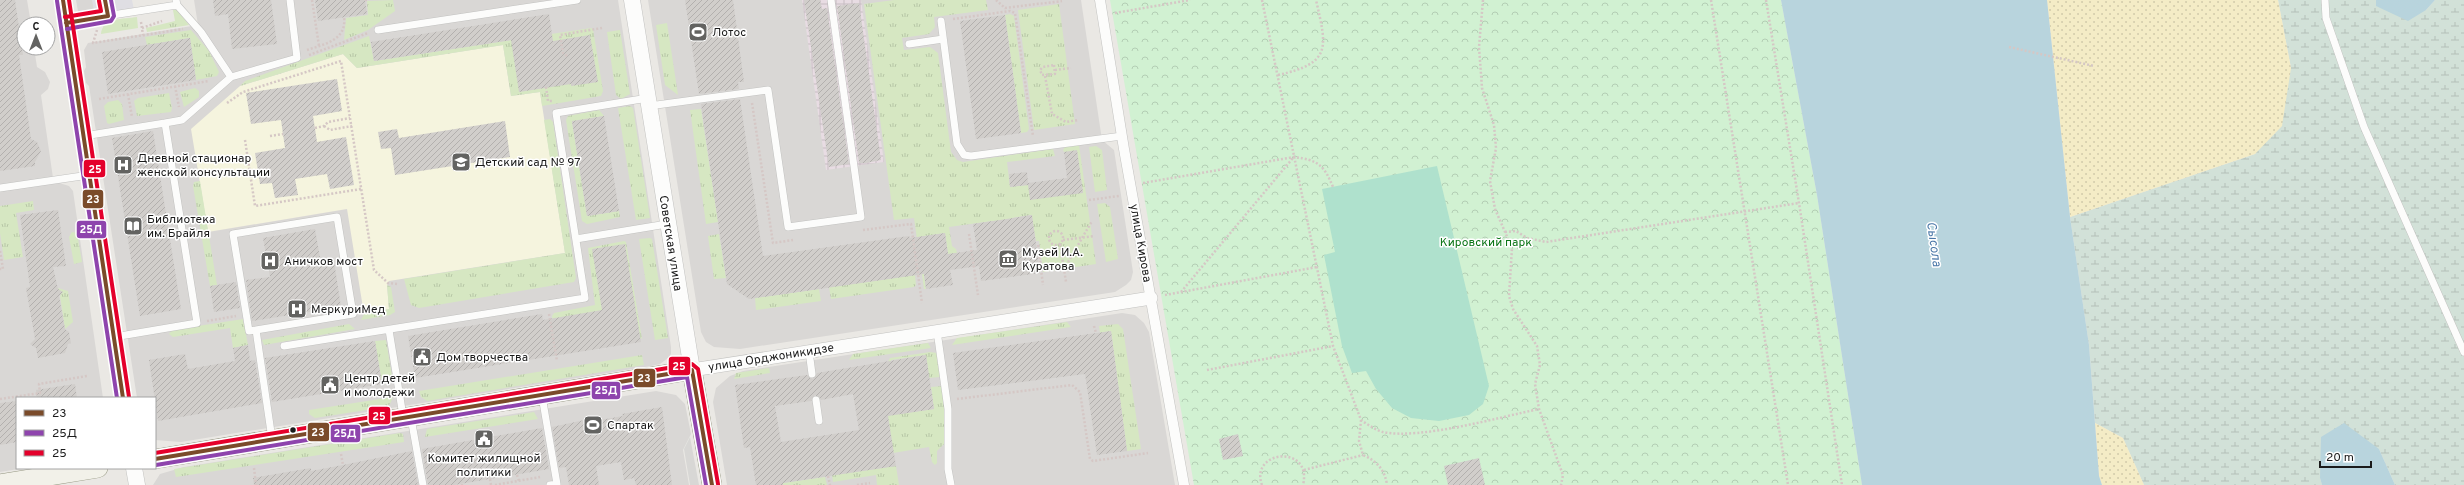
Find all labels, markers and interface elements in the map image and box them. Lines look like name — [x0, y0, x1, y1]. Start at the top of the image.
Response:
north arrow — [16, 16, 56, 56]
text: С — [32, 20, 40, 34]
sports icon: Лотос — [687, 21, 709, 43]
place label: Лотос — [712, 25, 746, 41]
place label: Дневной стационар женской консультации — [137, 151, 270, 181]
school or university icon: Детский сад № 97 — [450, 151, 472, 173]
hospital icon: Дневной стационар женской консультации — [112, 154, 134, 176]
place label: Детский сад № 97 — [475, 155, 580, 171]
line badge: 25 — [83, 159, 106, 178]
text: 25 — [88, 163, 102, 177]
line badge: 23 — [82, 189, 104, 209]
text: 23 — [86, 193, 100, 207]
street label: Советская улица — [655, 194, 685, 292]
street label: улица Кирова — [1125, 203, 1155, 284]
place label: Библиотека им. Брайля — [147, 212, 215, 242]
library icon: Библиотека им. Брайля — [122, 215, 144, 237]
line badge: 25Д — [76, 220, 107, 239]
water label: Сысола — [1922, 221, 1944, 268]
text: 25Д — [80, 223, 103, 237]
park label: Кировский парк — [1440, 235, 1532, 251]
place label: Музей И.А. Куратова — [1022, 245, 1083, 275]
museum icon: Музей И.А. Куратова — [997, 248, 1019, 270]
hospital icon: Аничков мост — [259, 250, 281, 272]
place label: Аничков мост — [284, 254, 363, 270]
hospital icon: МеркуриМед — [286, 298, 308, 320]
place label: МеркуриМед — [311, 302, 385, 318]
street label: улица Орджоникидзе — [707, 340, 835, 376]
public building icon: Дом творчества — [411, 346, 433, 368]
place label: Дом творчества — [436, 350, 528, 366]
line badge: 25 — [668, 356, 691, 376]
text: 25 — [672, 360, 686, 374]
line badge: 23 — [633, 368, 656, 388]
place label: Центр детей и молодежи — [344, 371, 415, 401]
text: 23 — [637, 372, 651, 386]
public building icon: Центр детей и молодежи — [319, 374, 341, 396]
line badge: 25Д — [591, 381, 621, 400]
text: 25Д — [595, 384, 618, 398]
legend — [16, 397, 156, 469]
text: 23 — [52, 406, 67, 422]
line badge: 25 — [368, 406, 391, 425]
text: 25 — [372, 410, 386, 424]
sports icon: Спартак — [582, 414, 604, 436]
place label: Спартак — [607, 418, 654, 434]
line badge: 23 — [307, 422, 330, 442]
line badge: 25Д — [330, 424, 361, 443]
unlabelled marker — [288, 425, 298, 435]
text: 25Д — [52, 426, 77, 442]
text: 23 — [311, 426, 325, 440]
text: 25Д — [334, 427, 357, 441]
public building icon: Комитет жилищной политики — [473, 428, 495, 450]
scale bar — [2320, 443, 2371, 469]
text: 25 — [52, 446, 67, 462]
text: 20 m — [2326, 450, 2354, 466]
place label: Комитет жилищной политики — [427, 451, 541, 481]

